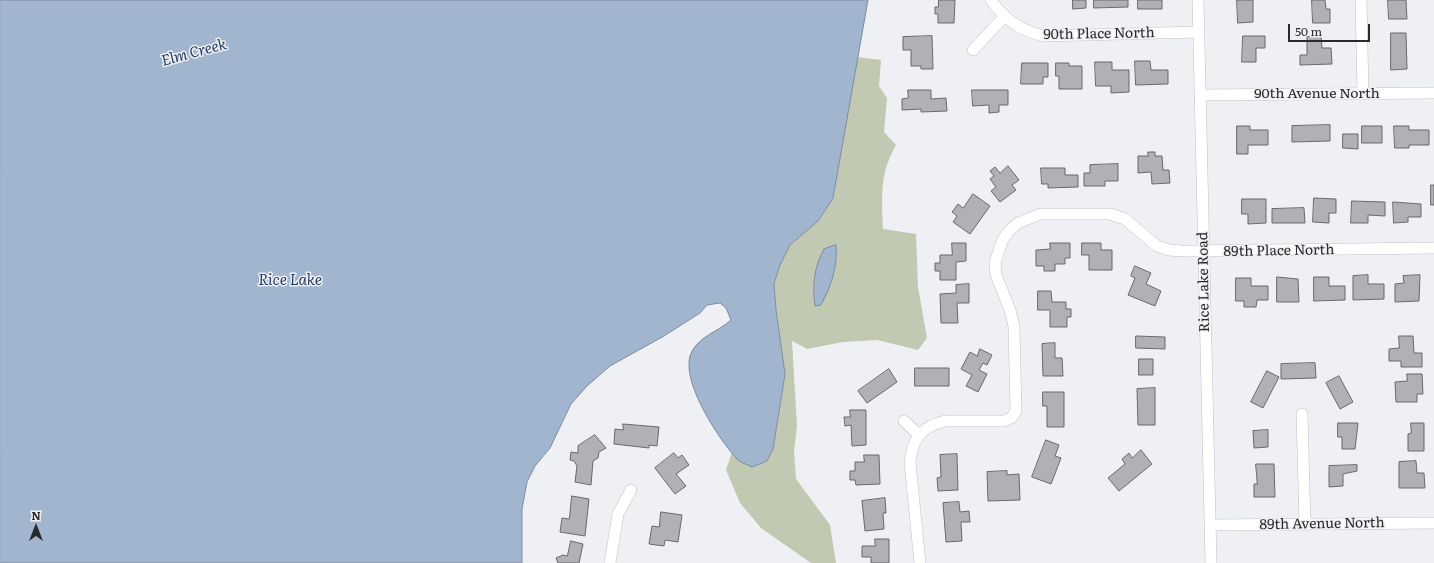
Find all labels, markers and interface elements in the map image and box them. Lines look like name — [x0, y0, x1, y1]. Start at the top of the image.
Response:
scale bar — [1290, 16, 1372, 42]
text: 50 m — [1295, 22, 1322, 40]
street label: 90th Place North — [1043, 25, 1155, 43]
water label: Elm Creek — [159, 36, 229, 70]
street label: 90th Avenue North — [1254, 86, 1380, 102]
street label: Rice Lake Road — [1195, 232, 1213, 332]
street label: 89th Place North — [1223, 242, 1335, 260]
water label: Rice Lake — [258, 272, 322, 290]
north arrow — [16, 507, 56, 547]
text: N — [31, 507, 41, 523]
street label: 89th Avenue North — [1259, 515, 1385, 533]

